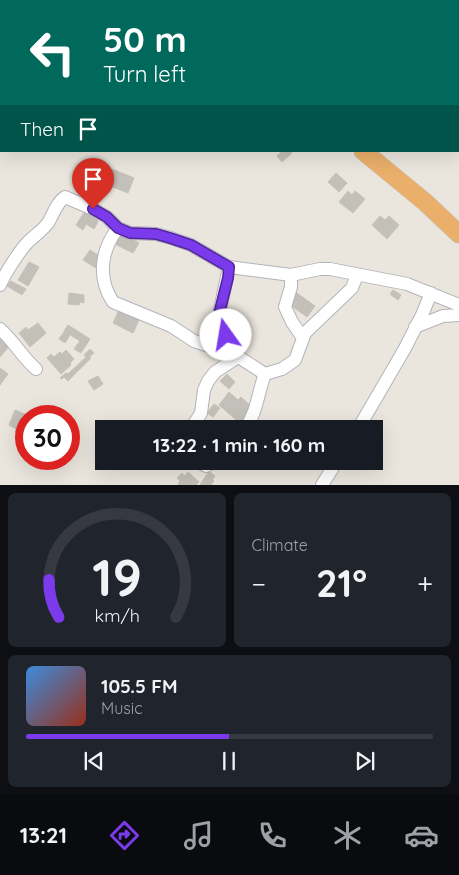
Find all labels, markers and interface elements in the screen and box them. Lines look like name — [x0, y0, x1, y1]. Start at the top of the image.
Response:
text: 50 m — [103, 17, 187, 61]
icon: left — [20, 20, 85, 85]
text: Turn left — [103, 60, 186, 88]
icon: arrive — [74, 115, 102, 143]
text: Then — [20, 117, 64, 141]
pin — [72, 158, 114, 209]
icon: arrive — [79, 165, 107, 193]
position arrow — [199, 308, 251, 360]
speed limit sign: 30 — [15, 405, 80, 470]
text: 13:22 · 1 min · 160 m — [153, 433, 325, 457]
text: Climate — [252, 535, 308, 555]
text: 19 — [92, 544, 142, 609]
text: 21° — [316, 559, 367, 607]
text: − — [252, 566, 266, 601]
text: + — [417, 566, 433, 601]
text: km/h — [94, 604, 139, 626]
text: 105.5 FM — [101, 674, 177, 698]
text: Music — [101, 698, 143, 718]
icon: previous — [80, 747, 108, 775]
icon: pause — [215, 747, 243, 775]
icon: next — [351, 747, 379, 775]
icon: directions — [107, 818, 142, 853]
icon: music — [181, 818, 216, 853]
icon: phone — [255, 818, 290, 853]
icon: climate — [330, 818, 365, 853]
icon: car — [404, 818, 439, 853]
text: 13:21 — [20, 821, 67, 849]

